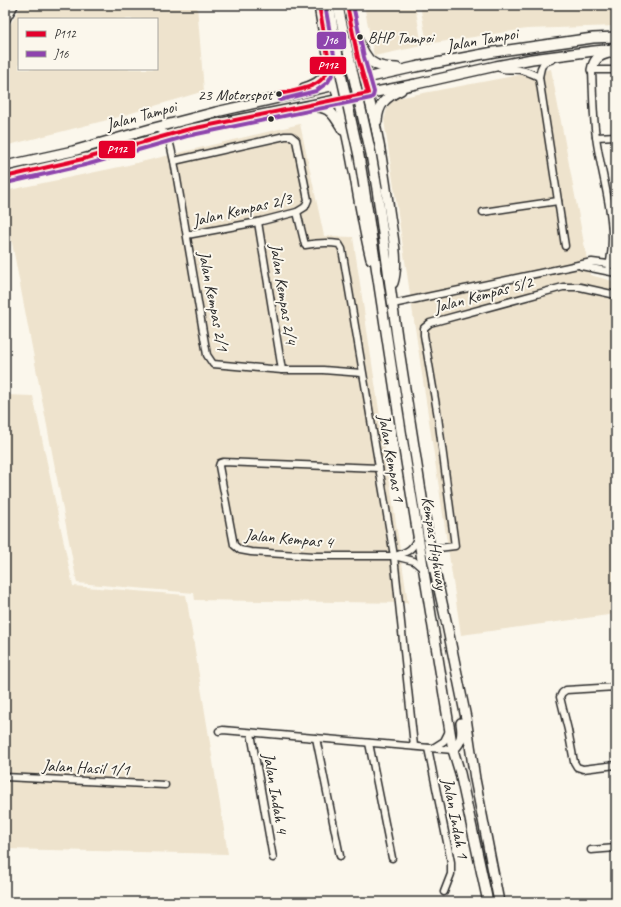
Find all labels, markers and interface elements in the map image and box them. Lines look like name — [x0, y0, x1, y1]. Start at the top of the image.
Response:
legend — [18, 18, 158, 70]
street label: Jalan Tampoi — [444, 23, 521, 56]
text: P112 — [54, 26, 77, 42]
place label: BHP Tampoi — [368, 28, 435, 48]
line badge: J16 — [316, 31, 347, 50]
marker: BHP Tampoi — [355, 32, 365, 42]
text: J16 — [323, 33, 339, 47]
text: J16 — [53, 46, 69, 62]
line badge: P112 — [309, 56, 347, 75]
text: P112 — [318, 58, 339, 72]
place label: 23 Motorspot — [197, 85, 274, 105]
marker: 23 Motorspot — [274, 89, 284, 99]
street label: Jalan Tampoi — [103, 96, 180, 135]
unlabelled marker — [266, 114, 276, 124]
line badge: P112 — [98, 140, 136, 159]
text: P112 — [107, 142, 128, 156]
street label: Jalan Kempas 2/3 — [189, 188, 295, 231]
street label: Jalan Kempas 2/4 — [265, 241, 302, 348]
street label: Jalan Kempas 2/1 — [193, 248, 234, 354]
street label: Jalan Kempas 5/2 — [430, 271, 536, 318]
street label: Jalan Kempas 1 — [373, 412, 410, 505]
street label: Kempas Highway — [417, 495, 452, 592]
street label: Jalan Kempas 4 — [243, 524, 336, 553]
street label: Jalan Indah 4 — [258, 750, 293, 837]
street label: Jalan Hasil 1/1 — [41, 755, 131, 780]
street label: Jalan Indah 1 — [437, 775, 474, 861]

